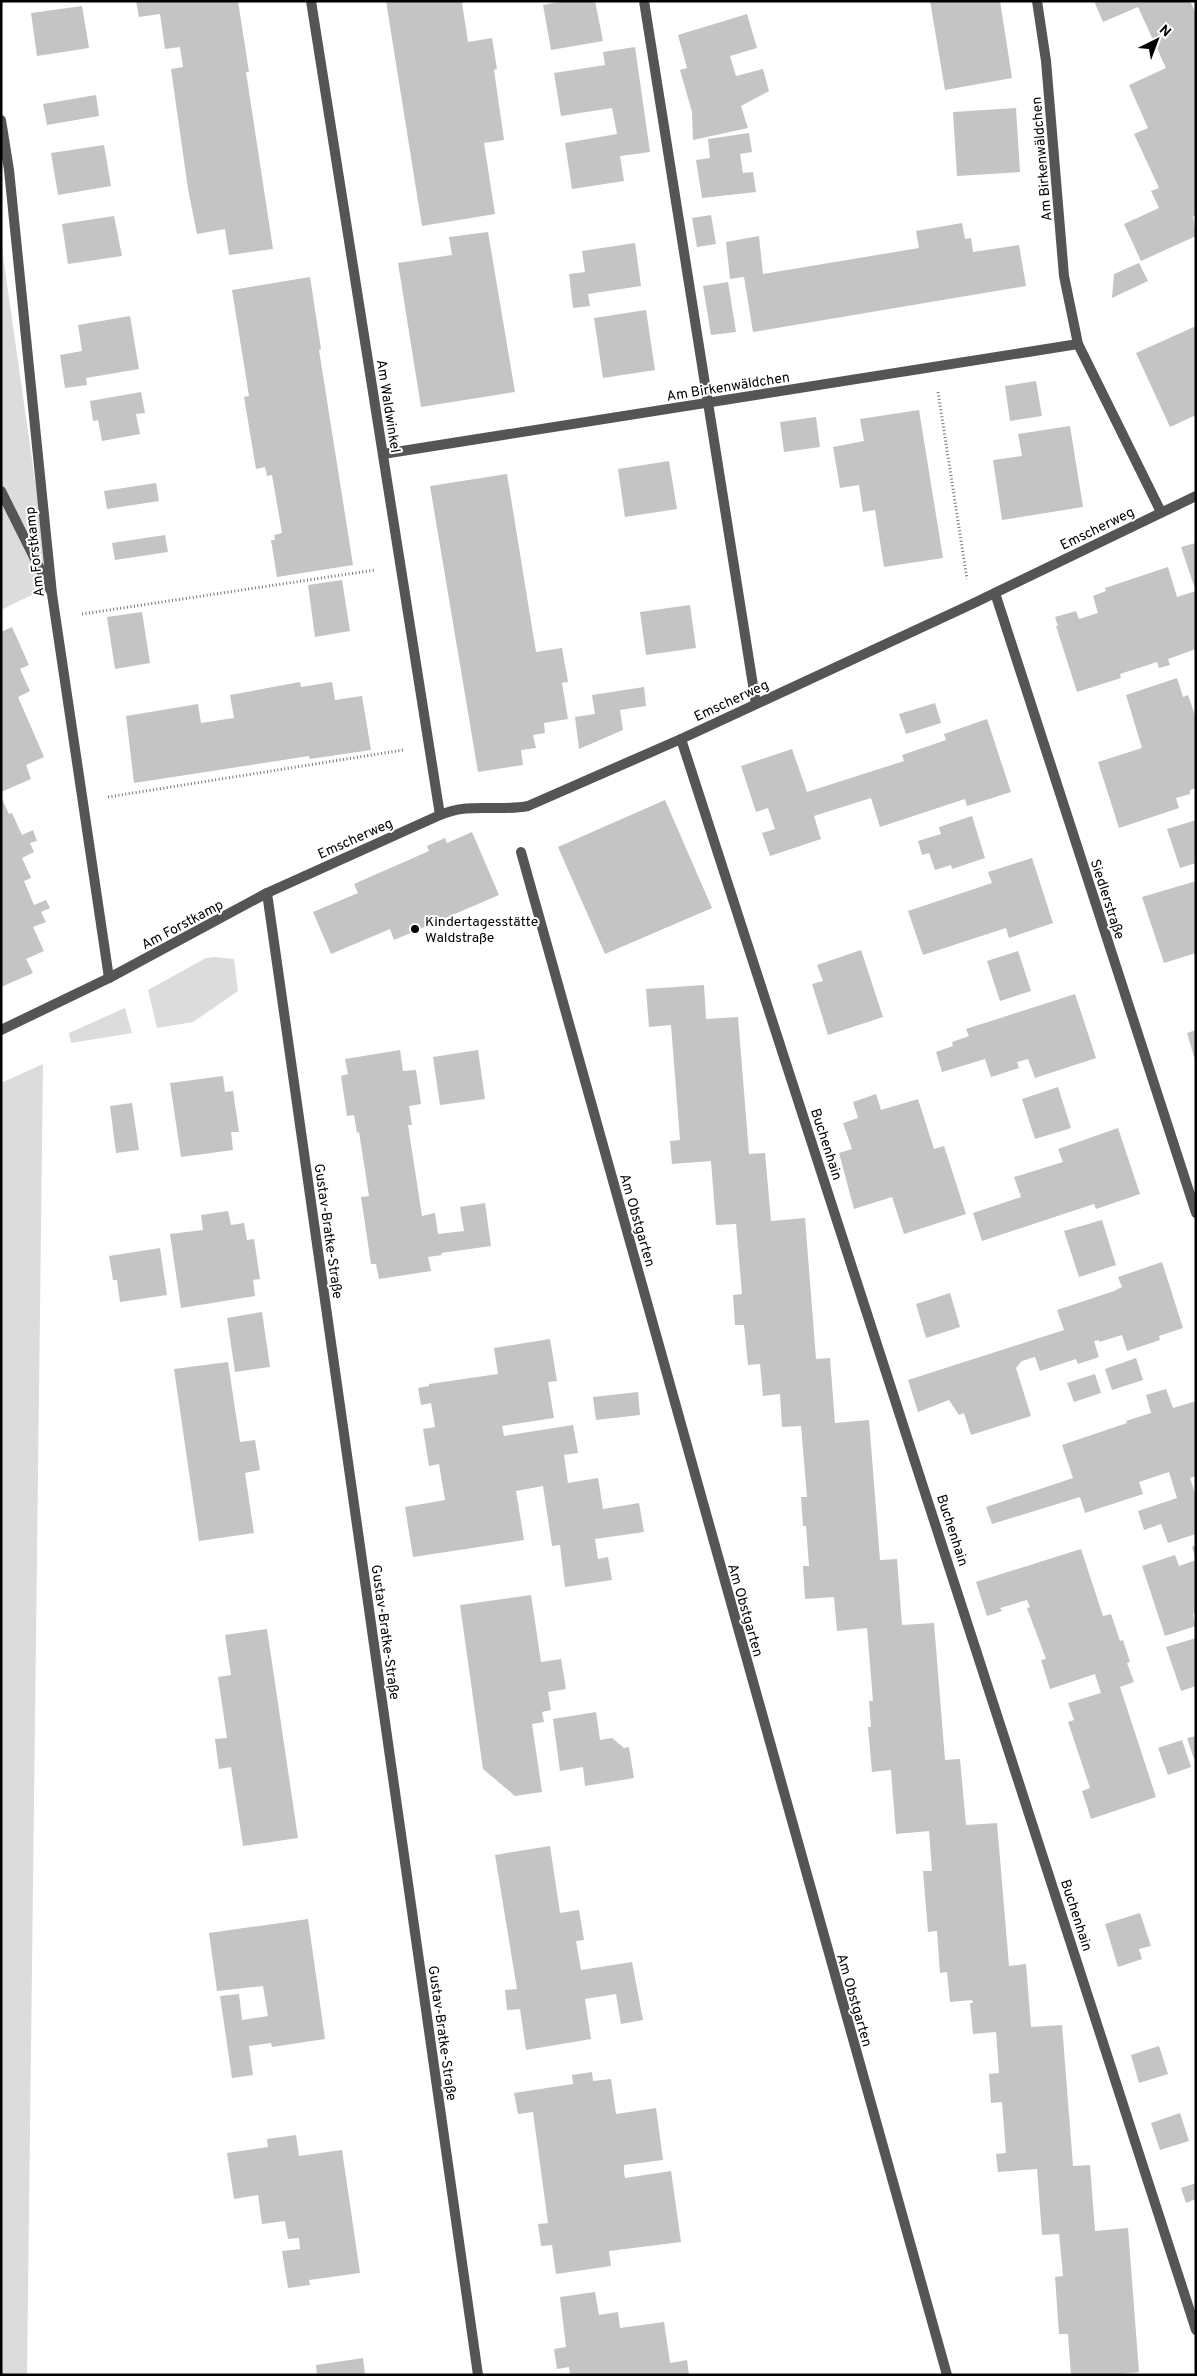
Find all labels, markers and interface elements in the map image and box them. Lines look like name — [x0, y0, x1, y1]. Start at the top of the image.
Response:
north arrow — [1132, 15, 1182, 65]
text: N — [1155, 22, 1174, 41]
street label: Am Birkenwäldchen — [1029, 96, 1056, 222]
street label: Am Waldwinkel — [372, 358, 403, 454]
street label: Am Birkenwäldchen — [665, 369, 791, 406]
street label: Emscherweg — [1058, 504, 1138, 555]
street label: Am Forstkamp — [22, 506, 49, 598]
street label: Emscherweg — [692, 677, 772, 726]
street label: Emscherweg — [315, 815, 396, 863]
street label: Siedlerstraße — [1086, 857, 1128, 942]
street label: Am Forstkamp — [139, 897, 227, 954]
place label: Kindertagesstätte Waldstraße — [425, 914, 538, 947]
marker: Kindertagesstätte Waldstraße — [409, 923, 421, 935]
street label: Buchenhain — [806, 1106, 845, 1182]
street label: Gustav-Bratke-Straße — [310, 1162, 345, 1300]
street label: Am Obstgarten — [615, 1172, 658, 1269]
street label: Buchenhain — [932, 1492, 971, 1568]
street label: Am Obstgarten — [723, 1562, 766, 1659]
street label: Gustav-Bratke-Straße — [367, 1563, 402, 1701]
street label: Buchenhain — [1056, 1877, 1095, 1953]
street label: Am Obstgarten — [832, 1952, 875, 2049]
street label: Gustav-Bratke-Straße — [424, 1964, 459, 2102]

